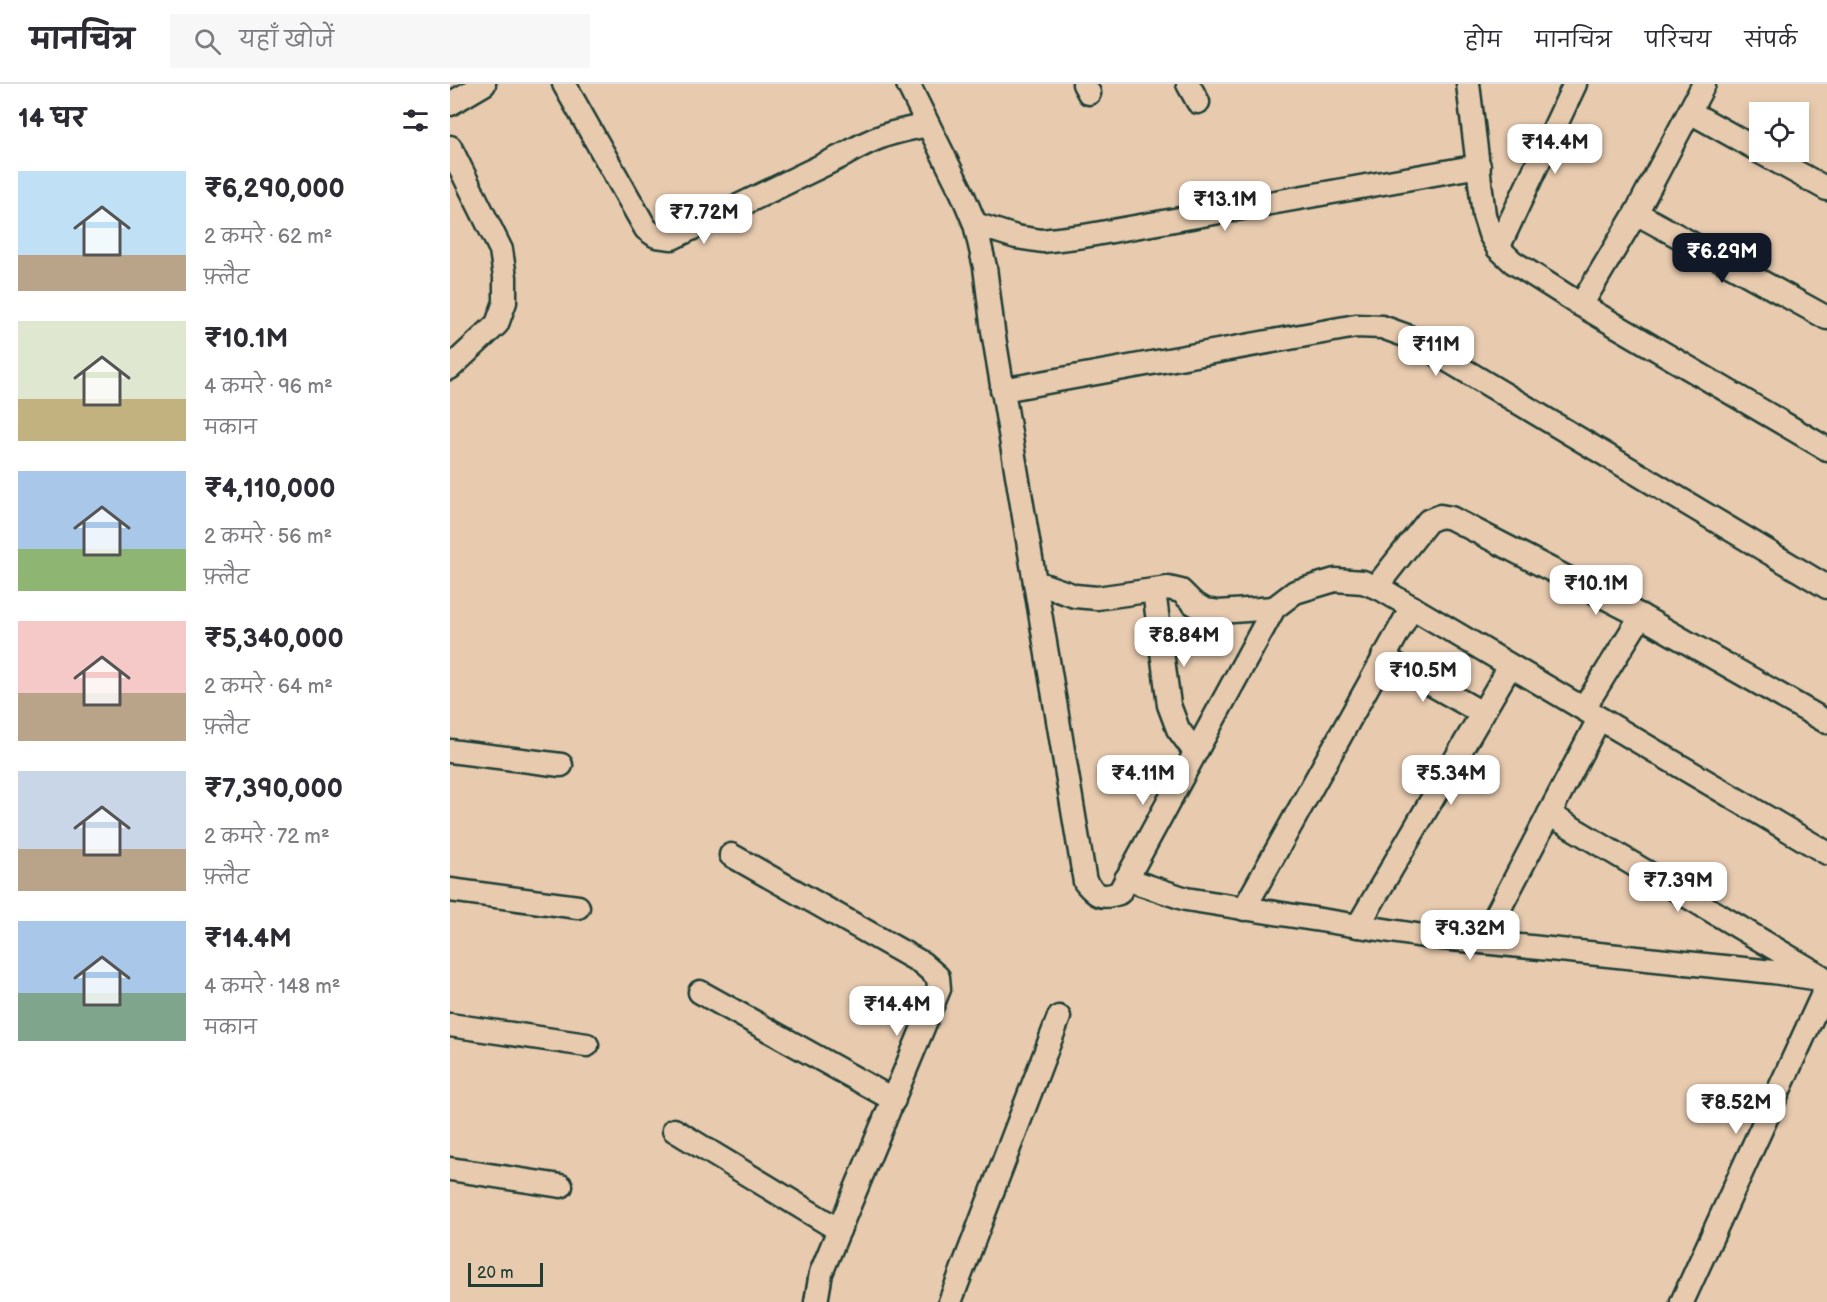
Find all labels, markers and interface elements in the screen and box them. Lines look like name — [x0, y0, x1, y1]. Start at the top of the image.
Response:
search box — [170, 14, 590, 68]
text: मानचित्र — [30, 24, 134, 57]
icon: search — [191, 25, 224, 58]
text: यहाँ खोजें — [239, 27, 334, 54]
text: होम — [1465, 28, 1502, 53]
text: मानचित्र — [1535, 28, 1612, 53]
text: परिचय — [1645, 28, 1711, 53]
text: संपर्क — [1744, 28, 1797, 53]
map controls — [1749, 102, 1809, 162]
button: locate — [1749, 102, 1809, 162]
text: 14 घर — [18, 104, 86, 135]
icon: filters — [399, 104, 432, 137]
pin: ₹14.4M — [1506, 124, 1604, 175]
text: ₹14.4M — [1521, 131, 1589, 155]
text: ₹6,290,000 — [204, 174, 345, 205]
pin: ₹13.1M — [1176, 181, 1274, 232]
text: ₹13.1M — [1193, 188, 1257, 212]
pin: ₹7.72M — [655, 194, 753, 245]
icon: home — [66, 195, 138, 267]
text: ₹7.72M — [669, 201, 739, 225]
text: 2 कमरे · 62 m² — [204, 225, 332, 249]
pin: ₹6.29M — [1673, 233, 1771, 284]
text: ₹6.29M — [1686, 240, 1758, 264]
text: फ़्लैट — [204, 266, 250, 290]
text: ₹10.1M — [204, 324, 288, 355]
pin: ₹11M — [1400, 326, 1472, 377]
text: ₹11M — [1412, 333, 1460, 357]
icon: home — [66, 345, 138, 417]
text: 4 कमरे · 96 m² — [204, 375, 333, 399]
text: मकान — [204, 416, 257, 440]
text: ₹4,110,000 — [204, 474, 335, 505]
icon: home — [66, 495, 138, 567]
text: 2 कमरे · 56 m² — [204, 525, 332, 549]
pin: ₹10.1M — [1547, 565, 1645, 616]
text: फ़्लैट — [204, 566, 250, 590]
text: ₹10.1M — [1564, 572, 1628, 596]
pin: ₹8.84M — [1135, 617, 1233, 668]
text: ₹5,340,000 — [204, 624, 344, 655]
text: ₹8.84M — [1148, 624, 1220, 648]
icon: home — [66, 645, 138, 717]
pin: ₹10.5M — [1374, 652, 1472, 703]
text: ₹10.5M — [1389, 659, 1457, 683]
text: 2 कमरे · 64 m² — [204, 675, 333, 699]
text: फ़्लैट — [204, 716, 250, 740]
pin: ₹4.11M — [1094, 755, 1192, 806]
pin: ₹5.34M — [1402, 755, 1500, 806]
text: ₹4.11M — [1111, 762, 1175, 786]
text: ₹5.34M — [1416, 762, 1486, 786]
text: ₹7,390,000 — [204, 774, 343, 805]
icon: home — [66, 795, 138, 867]
text: 2 कमरे · 72 m² — [204, 825, 330, 849]
pin: ₹7.39M — [1629, 862, 1727, 913]
text: फ़्लैट — [204, 866, 250, 890]
text: ₹7.39M — [1643, 869, 1713, 893]
pin: ₹9.32M — [1421, 910, 1519, 961]
text: ₹9.32M — [1435, 917, 1505, 941]
text: ₹14.4M — [204, 924, 292, 955]
icon: home — [66, 945, 138, 1017]
text: 4 कमरे · 148 m² — [204, 975, 340, 999]
pin: ₹14.4M — [848, 986, 946, 1037]
text: ₹14.4M — [863, 993, 931, 1017]
text: मकान — [204, 1016, 257, 1040]
pin: ₹8.52M — [1687, 1084, 1785, 1135]
text: ₹8.52M — [1701, 1091, 1771, 1115]
scale bar — [468, 1260, 543, 1288]
text: 20 m — [477, 1264, 513, 1283]

